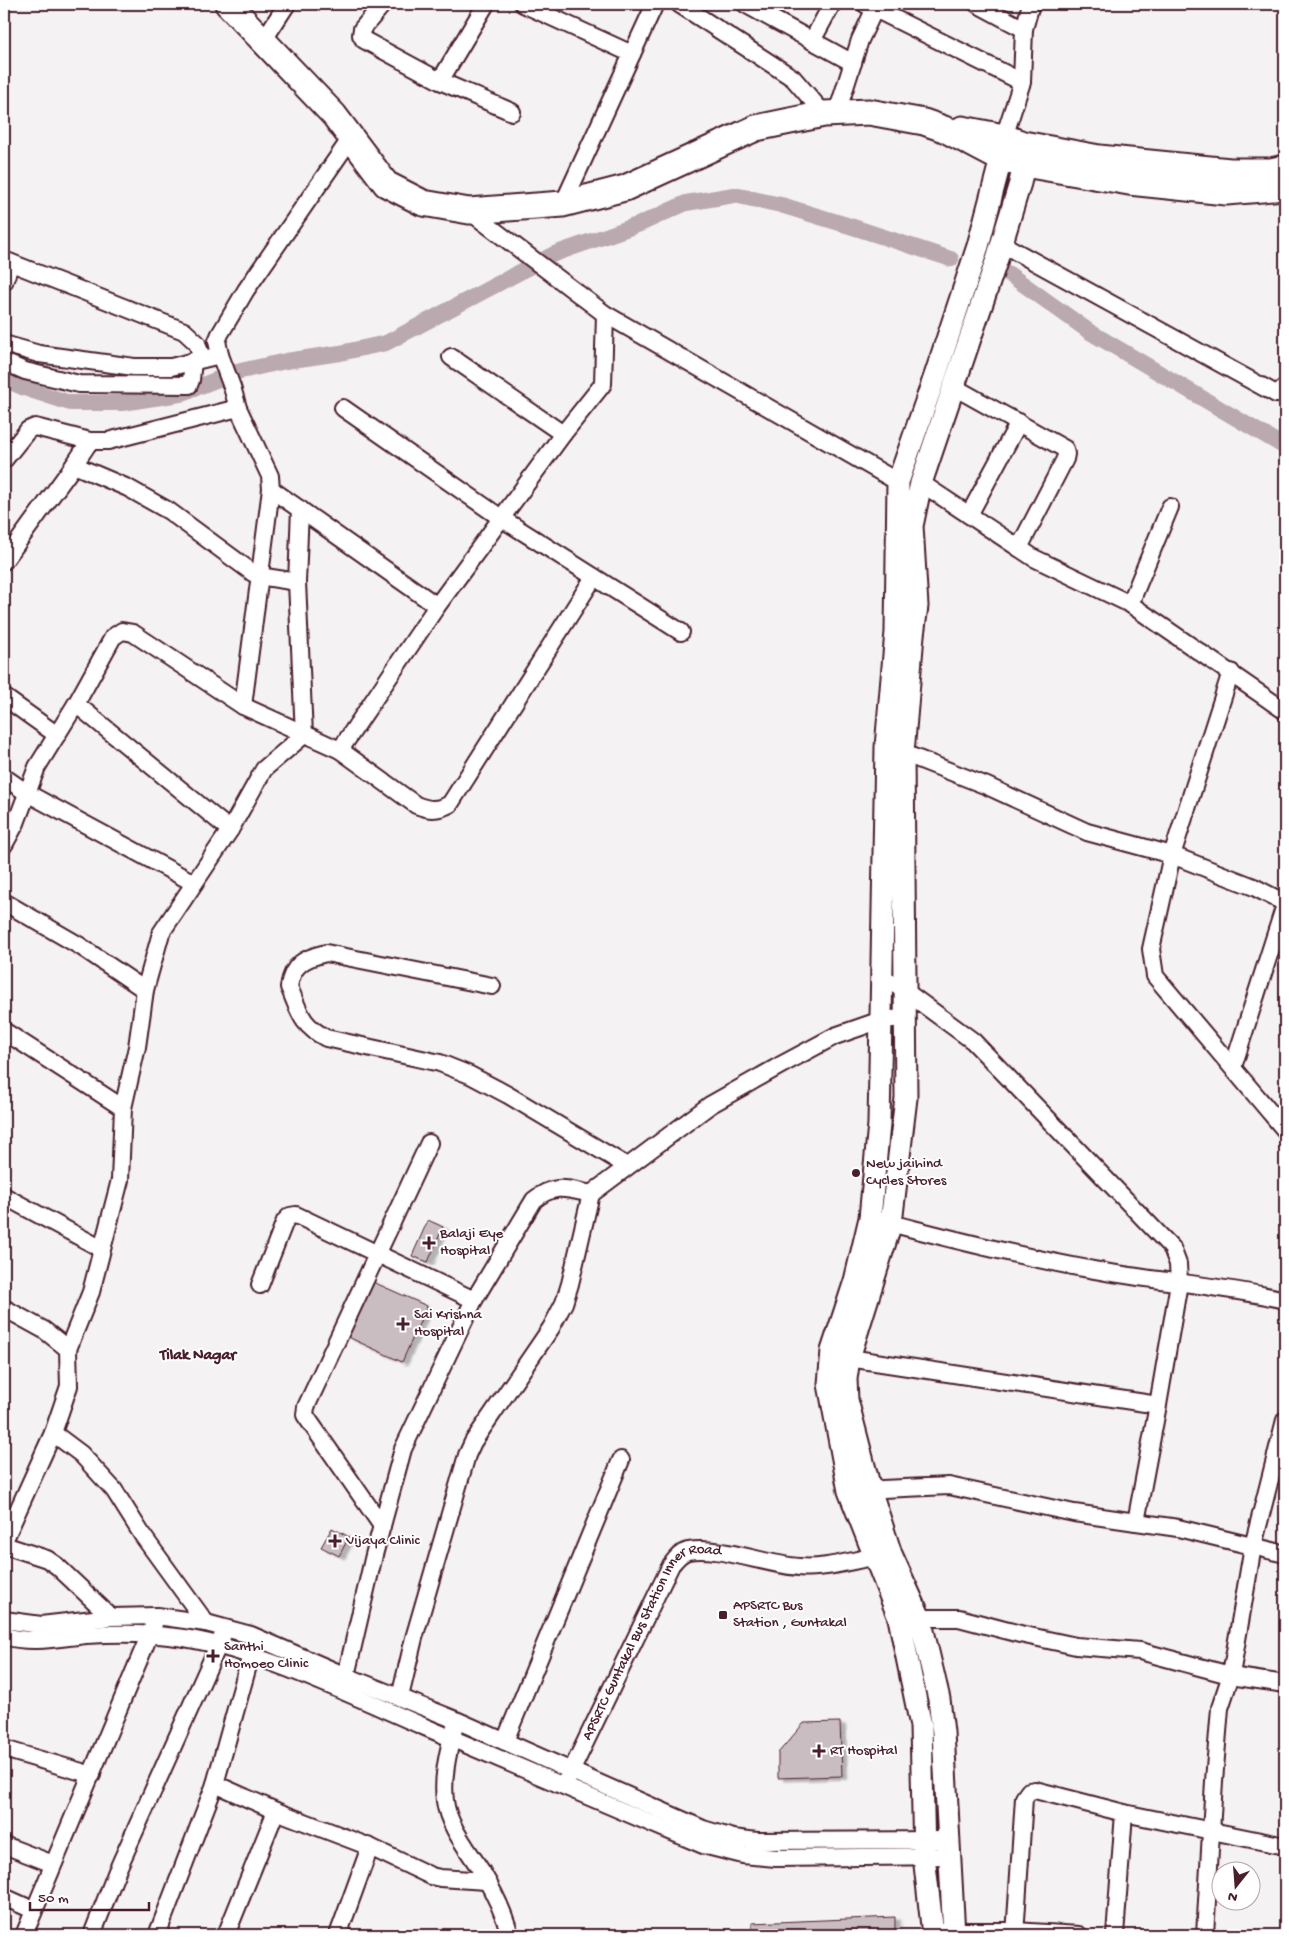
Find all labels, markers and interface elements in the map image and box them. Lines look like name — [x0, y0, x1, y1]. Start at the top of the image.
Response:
place label: New jaihind Cycles Stores — [866, 1155, 947, 1190]
marker: New jaihind Cycles Stores — [850, 1167, 862, 1179]
place label: Balaji Eye Hospital — [439, 1225, 504, 1260]
marker: Balaji Eye Hospital — [422, 1236, 436, 1250]
place label: Sai Krishna Hospital — [414, 1306, 483, 1341]
marker: Sai Krishna Hospital — [396, 1317, 410, 1331]
district label: Tilak Nagar — [158, 1347, 238, 1366]
place label: Vijaya Clinic — [345, 1532, 421, 1550]
marker: Vijaya Clinic — [328, 1534, 342, 1548]
street label: APSRTC Guntakal Bus Station Inner Road — [579, 1541, 724, 1743]
place label: APSRTC Bus Station , Guntakal — [733, 1597, 847, 1632]
marker: APSRTC Bus Station , Guntakal — [717, 1609, 729, 1621]
place label: Santhi Homoeo Clinic — [224, 1638, 309, 1673]
marker: Santhi Homoeo Clinic — [206, 1649, 220, 1663]
place label: RT Hospital — [830, 1742, 897, 1760]
marker: RT Hospital — [812, 1744, 826, 1758]
north arrow — [1212, 1862, 1262, 1912]
scale bar — [30, 1879, 149, 1911]
text: N — [1226, 1887, 1240, 1906]
text: 50 m — [38, 1890, 69, 1908]

